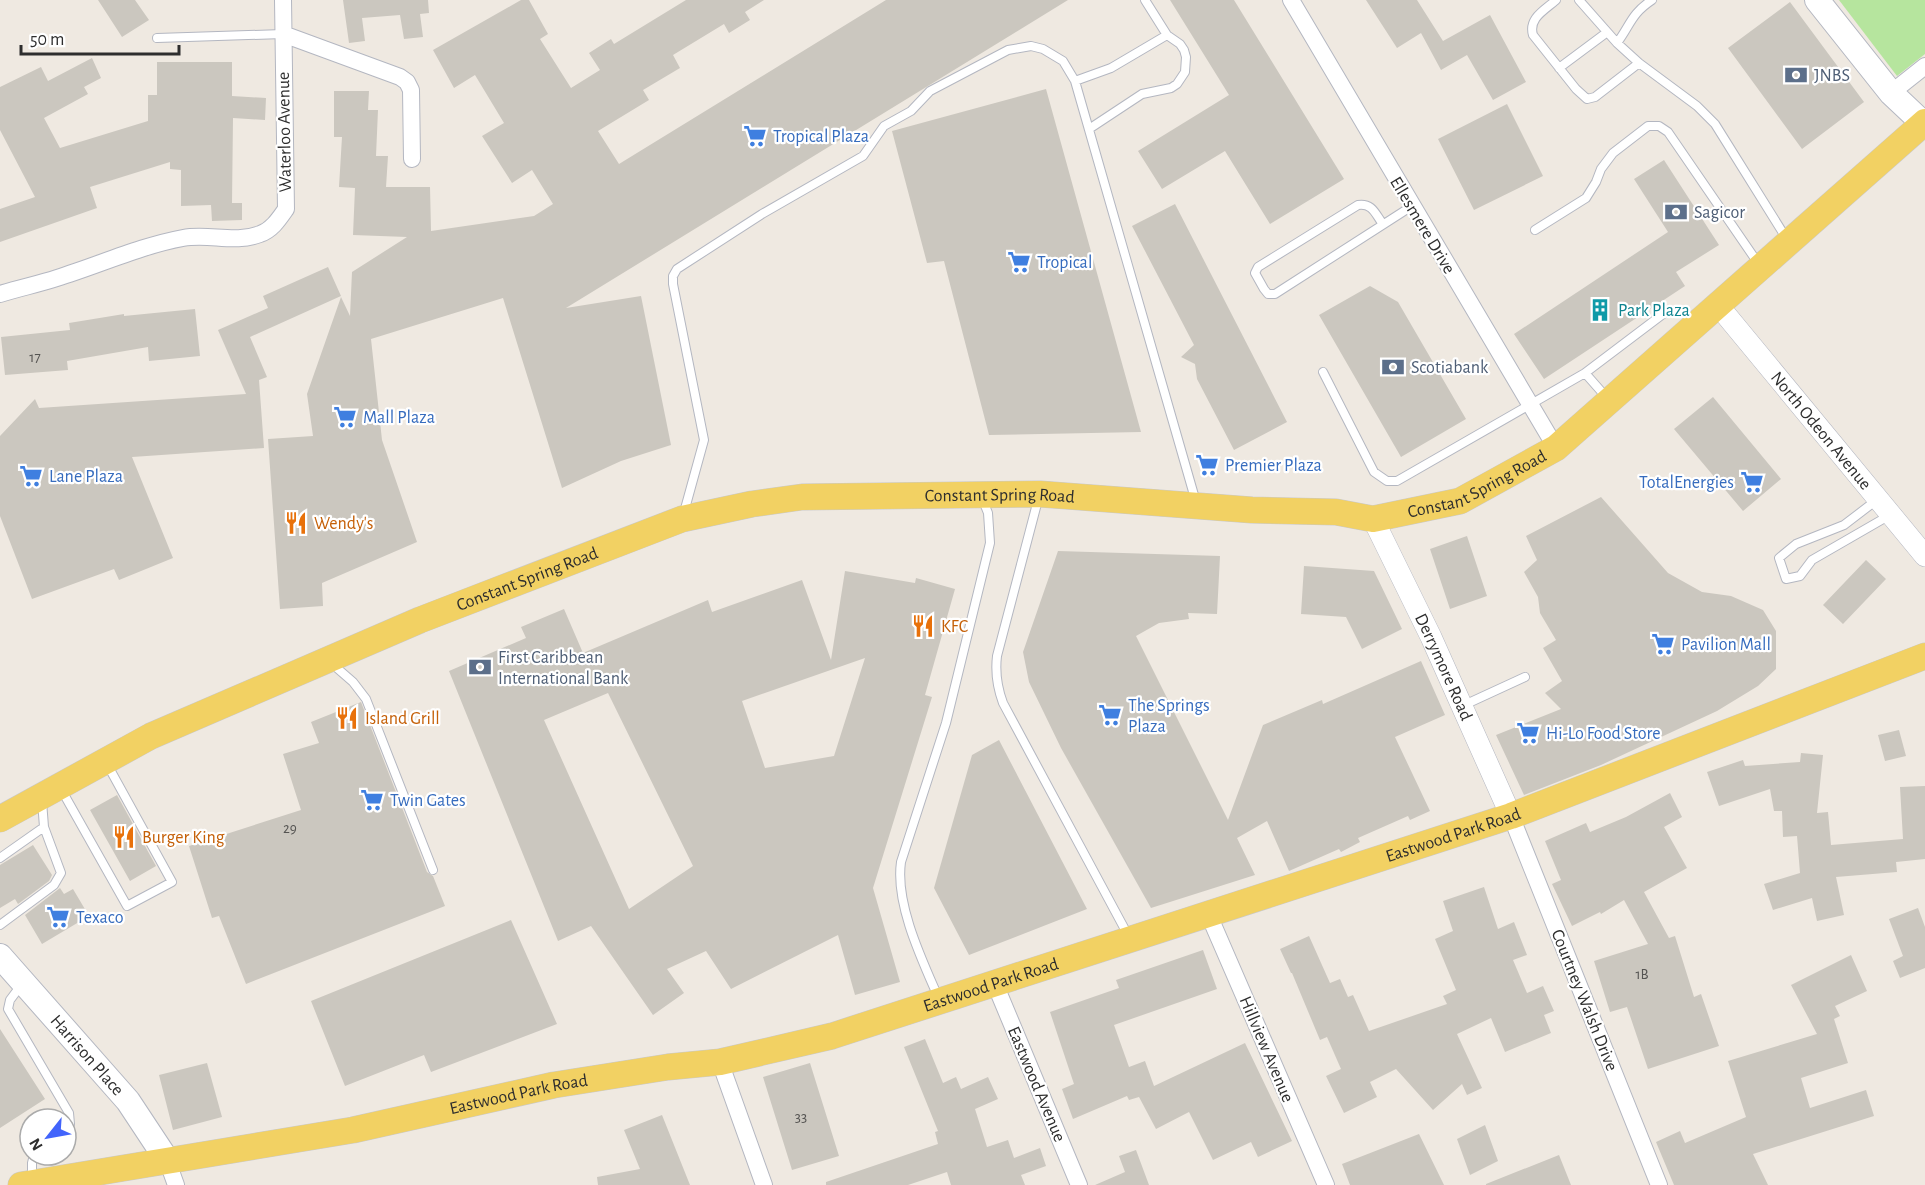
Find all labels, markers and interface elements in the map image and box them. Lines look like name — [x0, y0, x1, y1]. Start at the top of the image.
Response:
scale bar — [21, 18, 178, 56]
text: 50 m — [30, 31, 64, 49]
bank icon: JNBS — [1783, 62, 1809, 88]
place label: JNBS — [1814, 67, 1850, 85]
street label: Waterloo Avenue — [275, 72, 295, 192]
supermarket icon: Tropical Plaza — [742, 123, 768, 149]
place label: Tropical Plaza — [773, 128, 869, 146]
street label: Ellesmere Drive — [1386, 174, 1458, 277]
bank icon: Sagicor — [1663, 199, 1689, 225]
place label: Sagicor — [1694, 204, 1745, 222]
supermarket icon: Tropical — [1006, 249, 1032, 275]
place label: Tropical — [1037, 254, 1092, 272]
building icon: Park Plaza — [1587, 297, 1613, 323]
place label: Park Plaza — [1618, 302, 1690, 320]
house number: 17 — [29, 350, 41, 365]
bank icon: Scotiabank — [1380, 354, 1406, 380]
place label: Scotiabank — [1411, 359, 1489, 377]
street label: North Odeon Avenue — [1767, 369, 1874, 494]
supermarket icon: Mall Plaza — [332, 404, 358, 430]
place label: Mall Plaza — [363, 409, 435, 427]
street label: Constant Spring Road — [1406, 447, 1550, 522]
supermarket icon: Premier Plaza — [1194, 452, 1220, 478]
place label: Premier Plaza — [1225, 457, 1322, 475]
supermarket icon: Lane Plaza — [18, 463, 44, 489]
place label: Lane Plaza — [49, 468, 123, 486]
supermarket icon: TotalEnergies — [1739, 469, 1765, 495]
place label: TotalEnergies — [1639, 474, 1734, 492]
street label: Constant Spring Road — [925, 486, 1075, 507]
restaurant icon: Wendy's — [283, 510, 309, 536]
place label: Wendy's — [314, 515, 374, 533]
street label: Constant Spring Road — [454, 544, 601, 615]
street label: Derrymore Road — [1411, 611, 1475, 723]
restaurant icon: KFC — [910, 613, 936, 639]
place label: KFC — [941, 618, 968, 636]
supermarket icon: Pavilion Mall — [1650, 631, 1676, 657]
place label: Pavilion Mall — [1681, 636, 1771, 654]
place label: First Caribbean International Bank — [498, 649, 629, 688]
bank icon: First Caribbean International Bank — [467, 654, 493, 680]
place label: The Springs Plaza — [1128, 697, 1210, 736]
supermarket icon: The Springs Plaza — [1097, 702, 1123, 728]
restaurant icon: Island Grill — [334, 705, 360, 731]
place label: Island Grill — [365, 710, 440, 728]
supermarket icon: Hi-Lo Food Store — [1515, 720, 1541, 746]
place label: Hi-Lo Food Store — [1546, 725, 1661, 743]
supermarket icon: Twin Gates — [359, 787, 385, 813]
place label: Twin Gates — [390, 792, 466, 810]
street label: Eastwood Park Road — [1384, 805, 1524, 866]
house number: 29 — [283, 821, 297, 836]
restaurant icon: Burger King — [111, 824, 137, 850]
place label: Burger King — [142, 829, 225, 847]
supermarket icon: Texaco — [45, 904, 71, 930]
place label: Texaco — [76, 909, 124, 927]
street label: Courtney Walsh Drive — [1547, 927, 1621, 1074]
street label: Eastwood Park Road — [921, 955, 1061, 1016]
house number: 1B — [1635, 967, 1649, 982]
street label: Hillview Avenue — [1236, 994, 1297, 1105]
street label: Harrison Place — [46, 1012, 127, 1099]
street label: Eastwood Avenue — [1004, 1024, 1068, 1145]
street label: Eastwood Park Road — [448, 1072, 589, 1118]
north arrow — [18, 1107, 78, 1167]
house number: 33 — [795, 1110, 807, 1125]
text: N — [26, 1135, 46, 1153]

